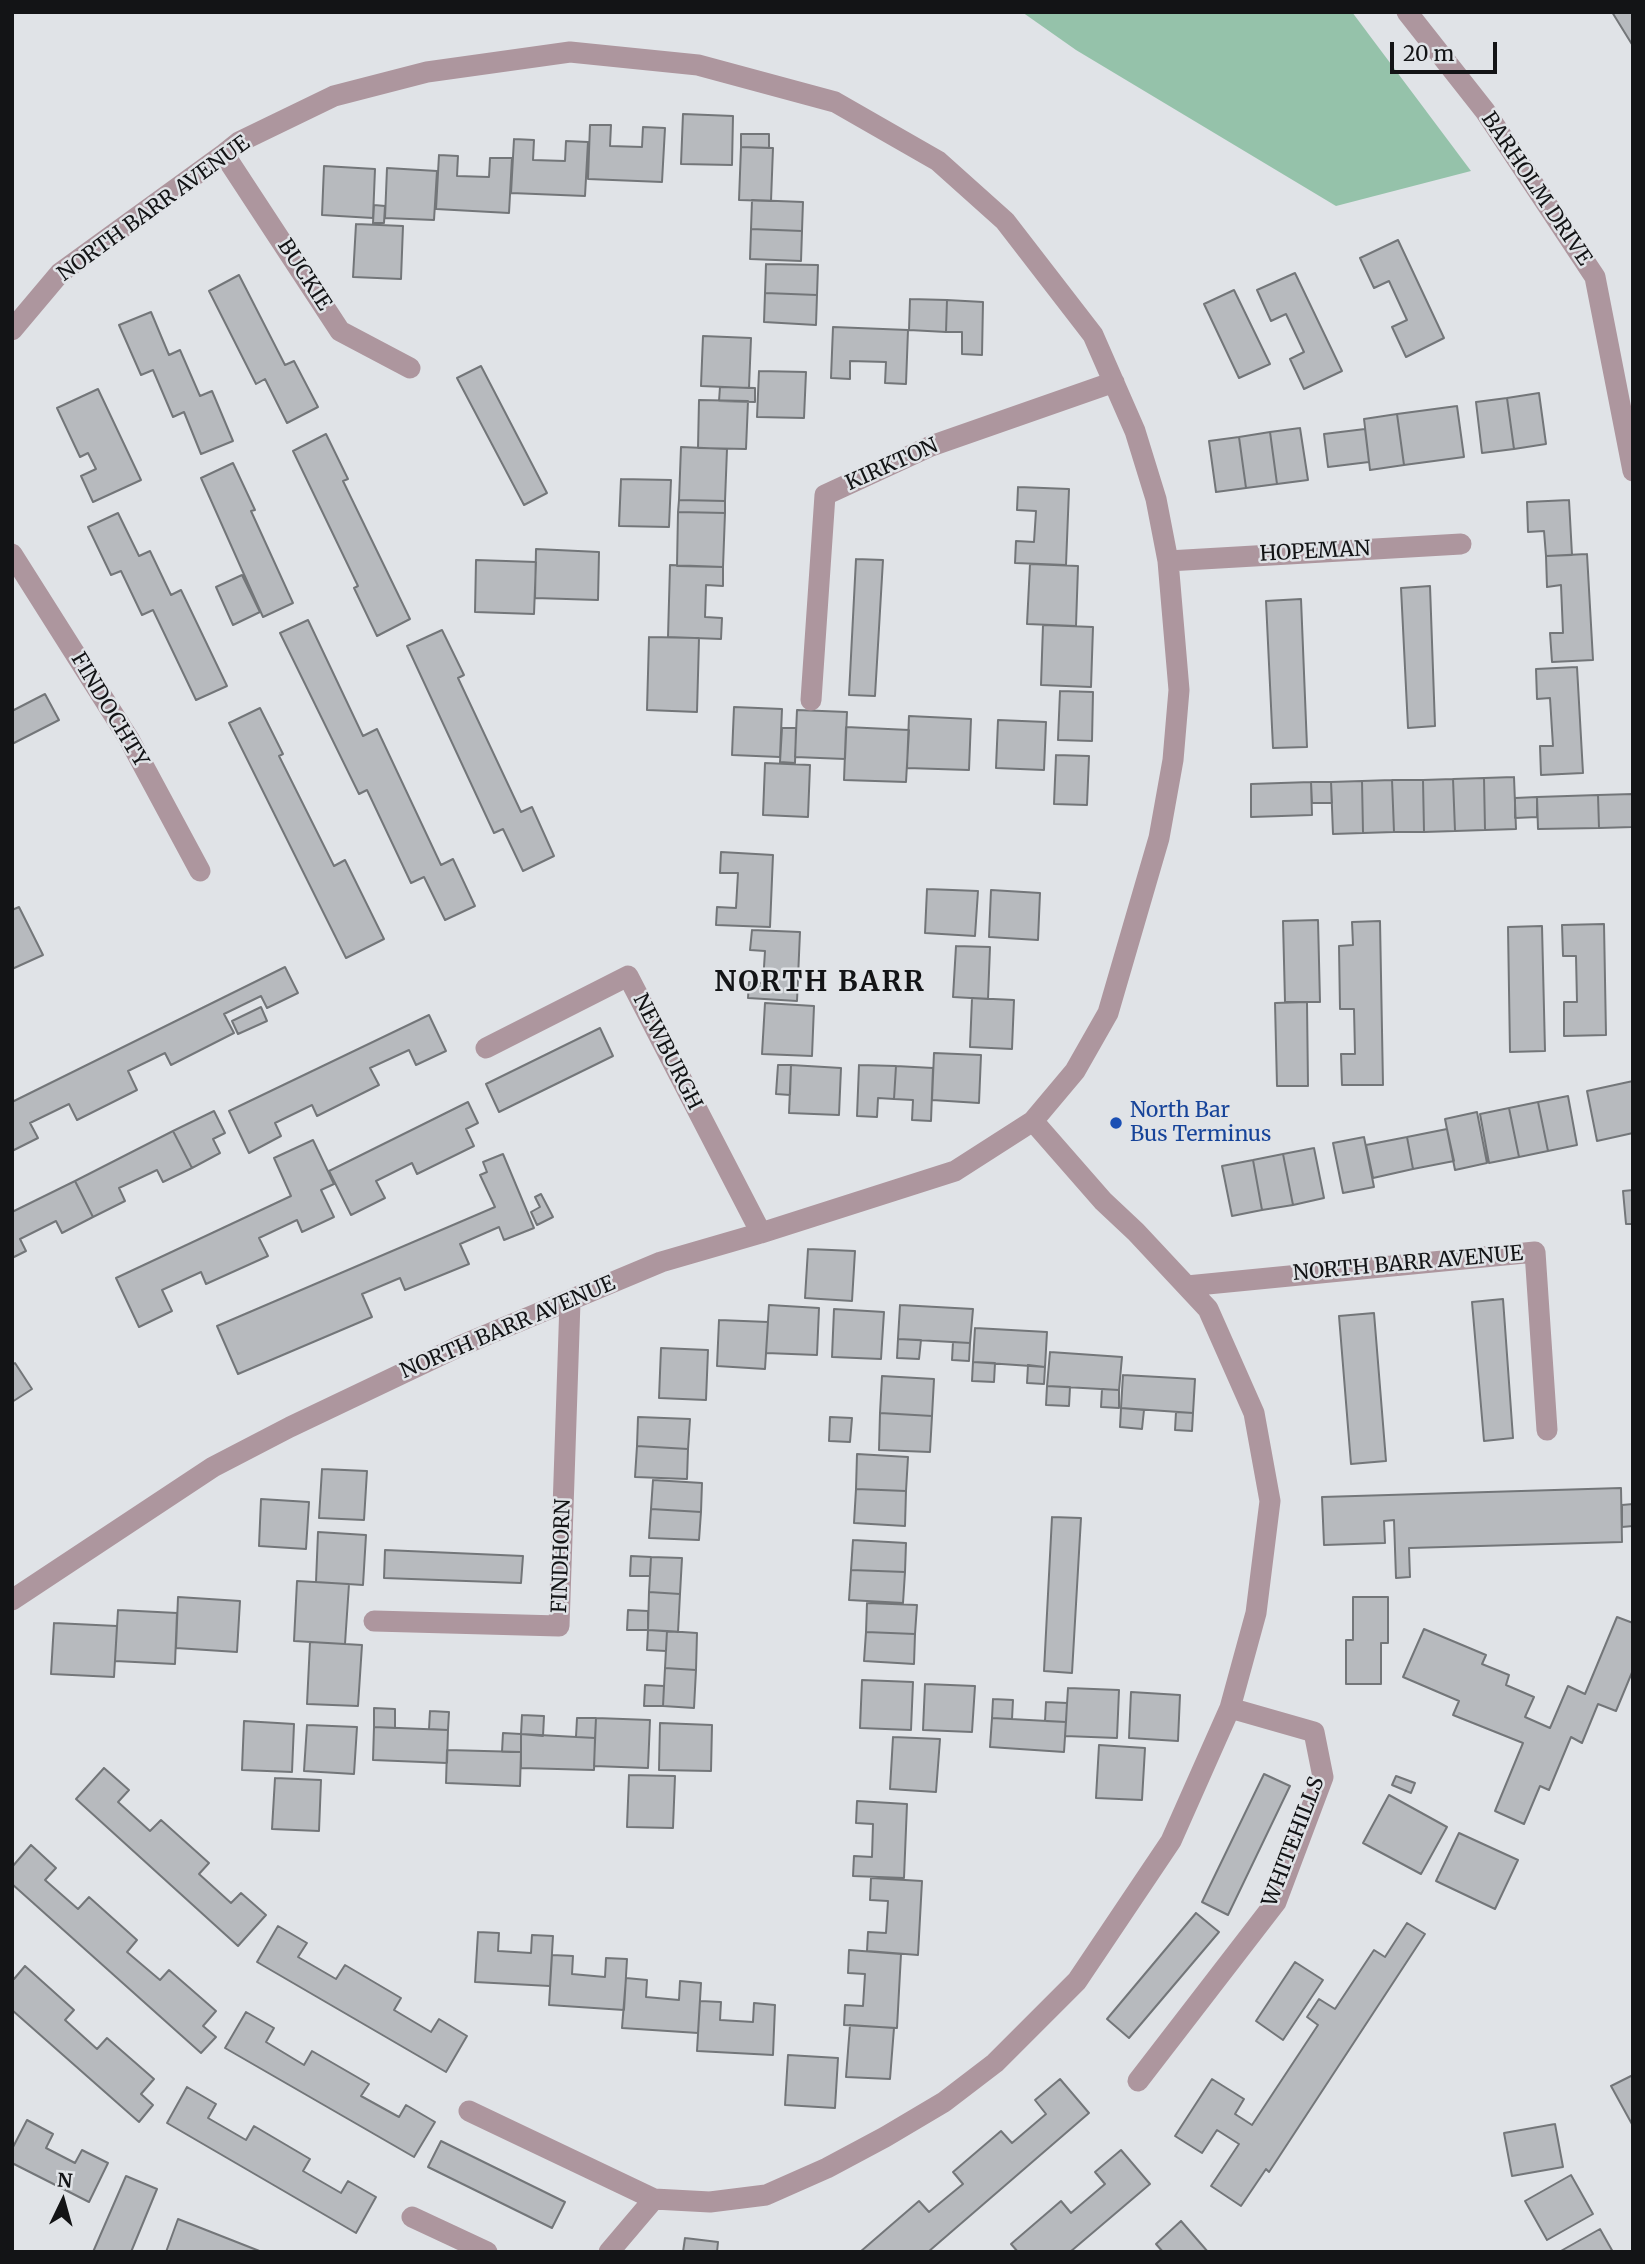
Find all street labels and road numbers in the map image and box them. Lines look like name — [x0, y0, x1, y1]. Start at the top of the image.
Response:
street label: BARHOLM DRIVE — [1475, 108, 1597, 270]
street label: NORTH BARR AVENUE — [53, 131, 255, 287]
street label: BUCKIE — [272, 235, 336, 315]
street label: KIRKTON — [842, 433, 942, 497]
street label: HOPEMAN — [1259, 537, 1371, 567]
street label: FINDOCHTY — [65, 648, 153, 772]
street label: NEWBURGH — [627, 990, 707, 1114]
street label: NORTH BARR AVENUE — [1292, 1241, 1524, 1287]
street label: NORTH BARR AVENUE — [397, 1271, 619, 1385]
street label: FINDHORN — [547, 1498, 577, 1614]
street label: WHITEHILLS — [1258, 1774, 1330, 1910]

